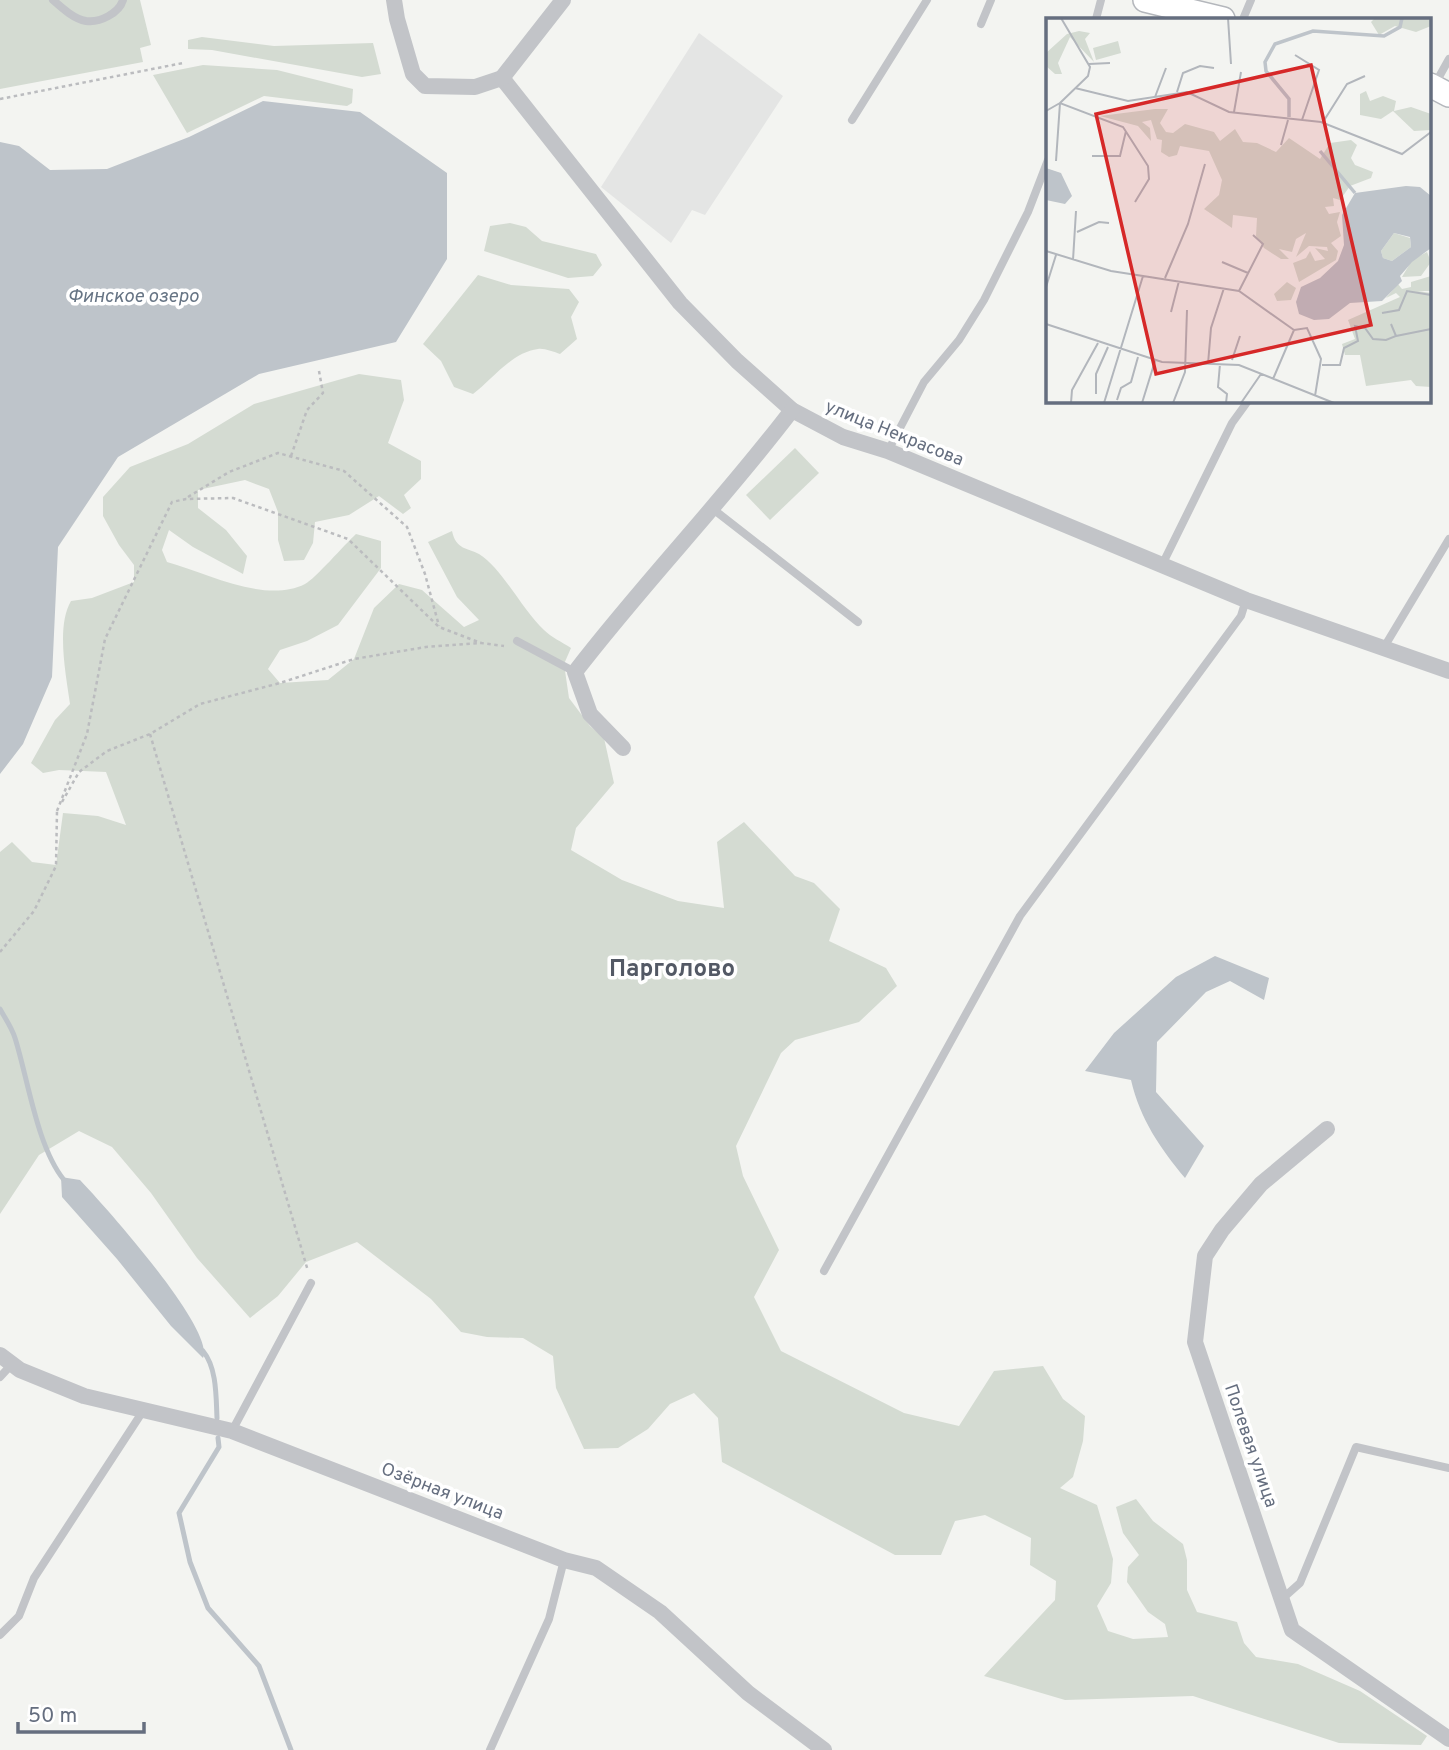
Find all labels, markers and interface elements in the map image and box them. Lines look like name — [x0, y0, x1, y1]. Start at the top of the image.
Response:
inset map — [1046, 18, 1432, 402]
water label: Финское озеро — [67, 285, 199, 309]
street label: улица Некрасова — [821, 396, 967, 472]
district label: Парголово — [609, 955, 735, 985]
street label: Полевая улица — [1218, 1381, 1282, 1511]
street label: Озёрная улица — [378, 1458, 506, 1526]
scale bar — [18, 1690, 144, 1734]
text: 50 m — [28, 1703, 77, 1730]

